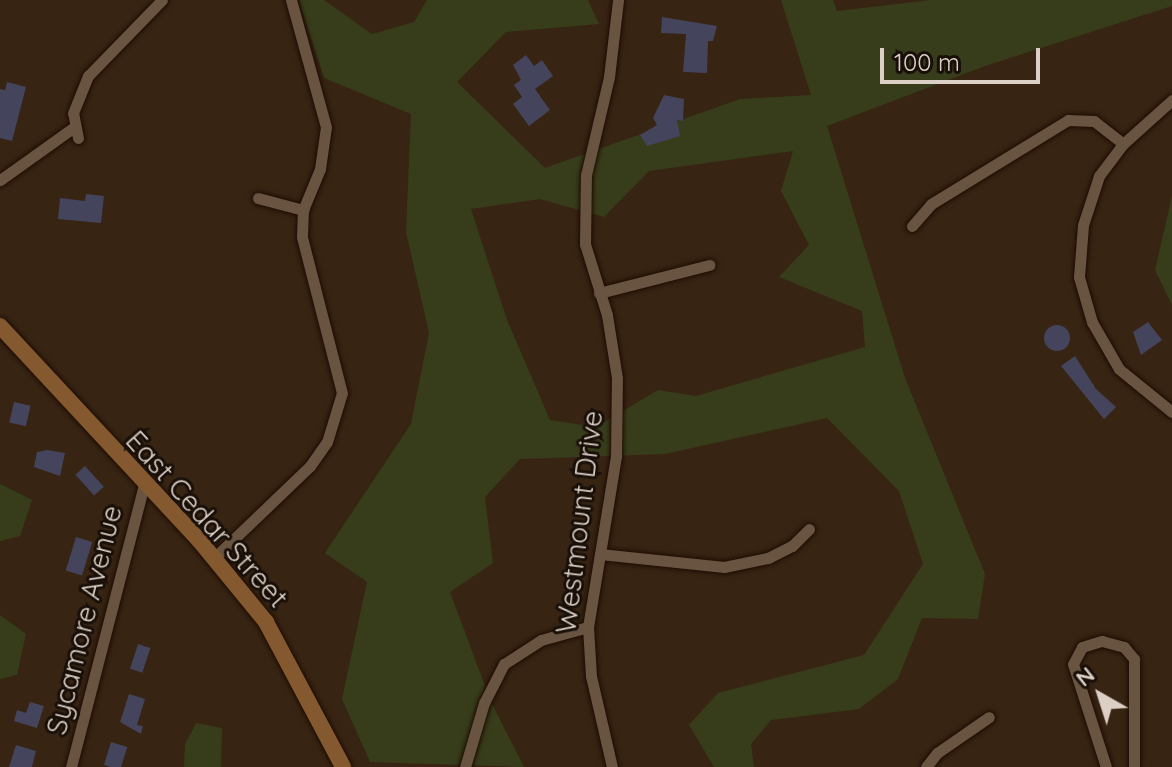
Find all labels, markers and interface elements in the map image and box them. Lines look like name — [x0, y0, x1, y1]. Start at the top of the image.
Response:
scale bar — [884, 32, 1044, 82]
text: 100 m — [894, 47, 960, 77]
street label: Westmount Drive — [549, 409, 609, 635]
street label: East Cedar Street — [119, 424, 295, 614]
street label: Sycamore Avenue — [39, 502, 129, 738]
north arrow — [1060, 655, 1140, 735]
text: N — [1070, 660, 1100, 692]

